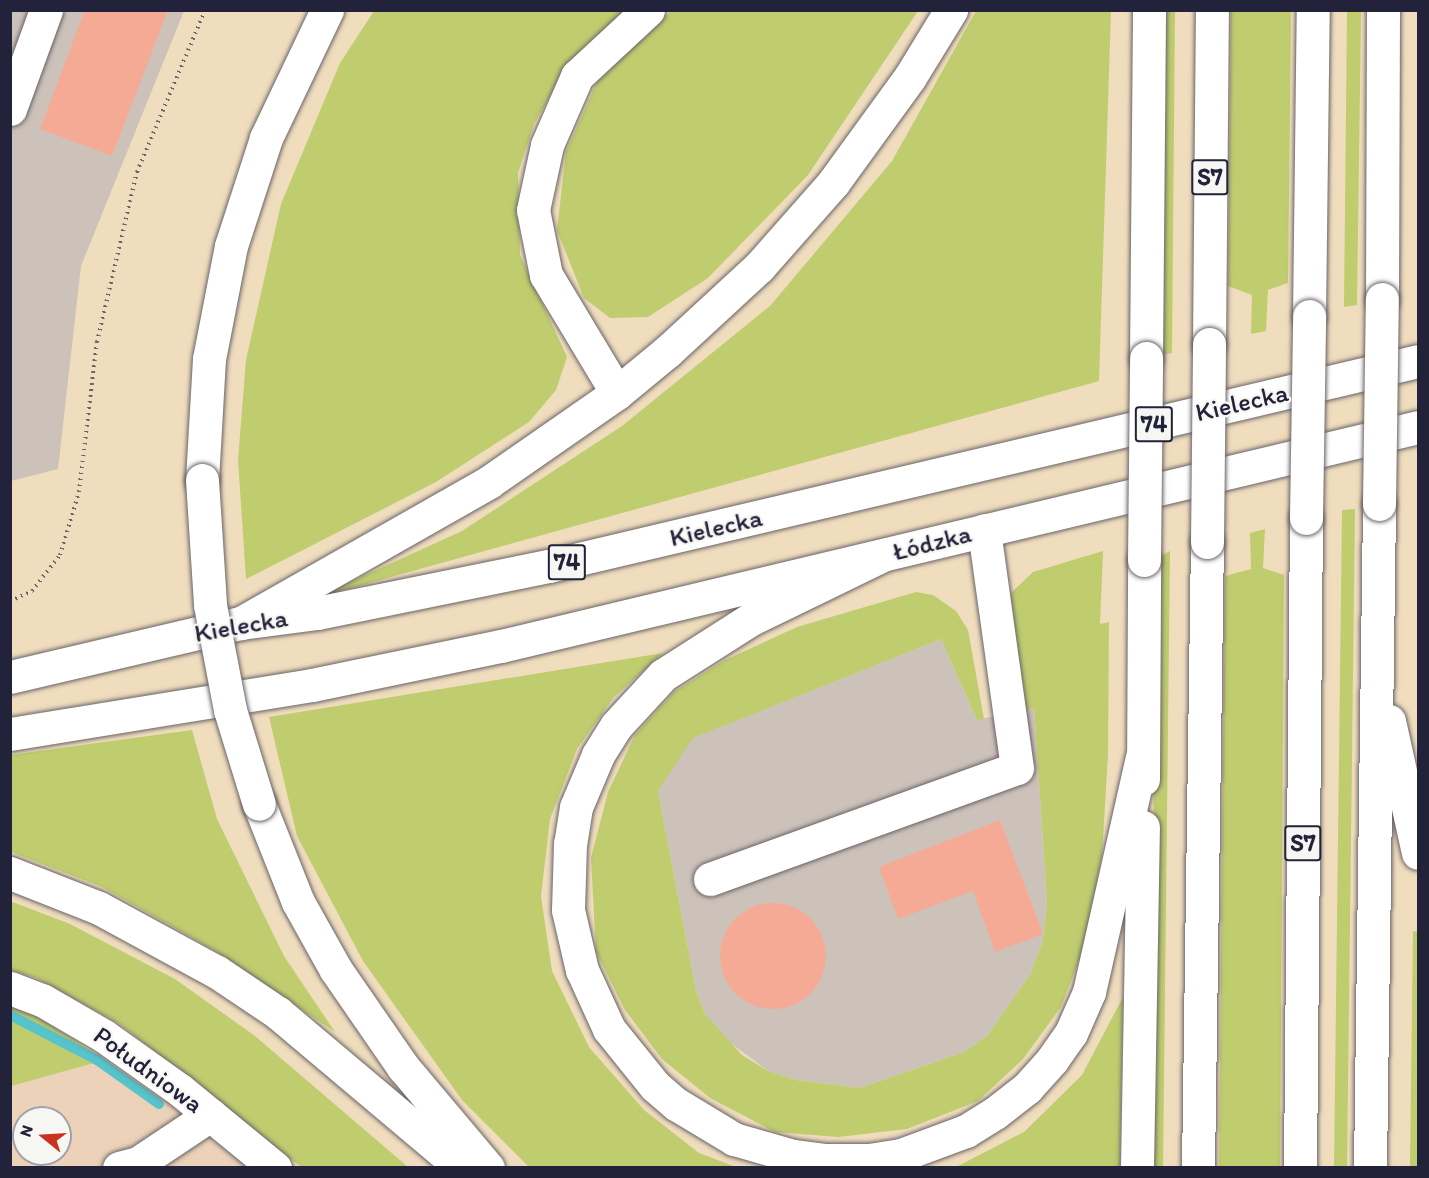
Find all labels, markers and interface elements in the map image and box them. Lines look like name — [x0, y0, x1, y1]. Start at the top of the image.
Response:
road number: S7 — [1190, 156, 1230, 198]
street label: Kielecka — [1193, 377, 1291, 429]
road number: 74 — [1134, 403, 1174, 445]
street label: Kielecka — [667, 502, 765, 554]
street label: Łódzka — [889, 518, 975, 568]
road number: 74 — [548, 541, 586, 583]
street label: Kielecka — [192, 602, 290, 650]
road number: S7 — [1284, 822, 1322, 864]
street label: Południowa — [87, 1020, 209, 1120]
north arrow — [12, 1106, 72, 1166]
text: N — [16, 1123, 37, 1139]

